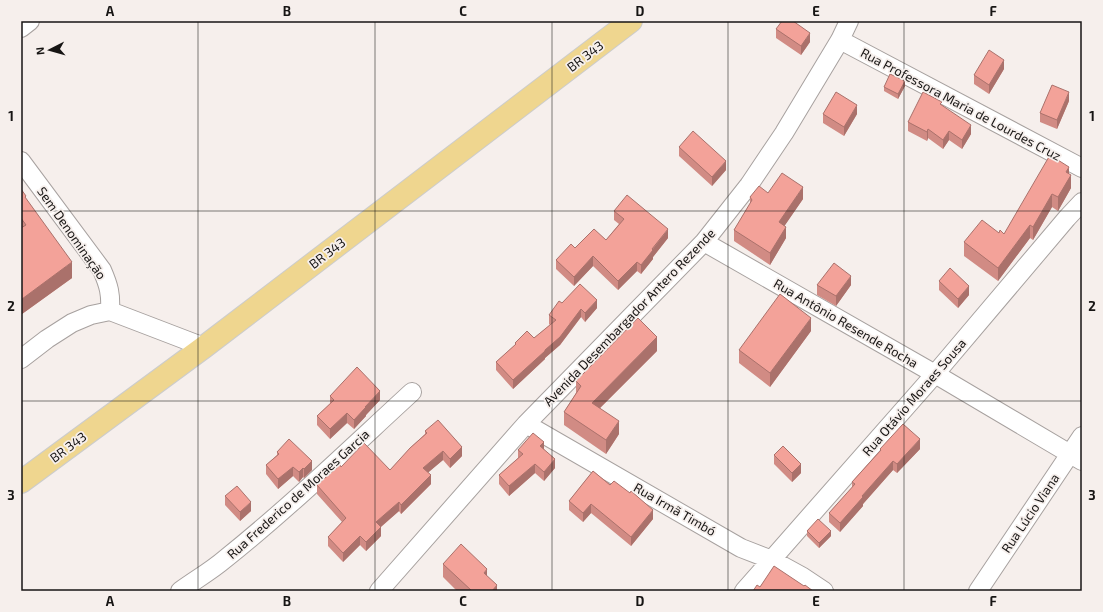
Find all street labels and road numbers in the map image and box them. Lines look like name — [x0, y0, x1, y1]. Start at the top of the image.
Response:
street label: BR 343 — [564, 37, 606, 75]
street label: Rua Professora Maria de Lourdes Cruz — [858, 44, 1064, 164]
street label: Sem Denominação — [33, 184, 110, 283]
street label: Avenida Desembargador Antero Rezende — [540, 225, 718, 409]
street label: BR 343 — [306, 234, 348, 272]
street label: Rua Antônio Resende Rocha — [771, 275, 921, 371]
street label: Rua Otávio Moraes Sousa — [859, 335, 969, 459]
street label: Rua Frederico de Moraes Garcia — [224, 426, 372, 562]
street label: BR 343 — [47, 428, 89, 466]
street label: Rua Lúcio Viana — [998, 470, 1062, 556]
street label: Rua Irmã Timbó — [631, 479, 719, 539]

